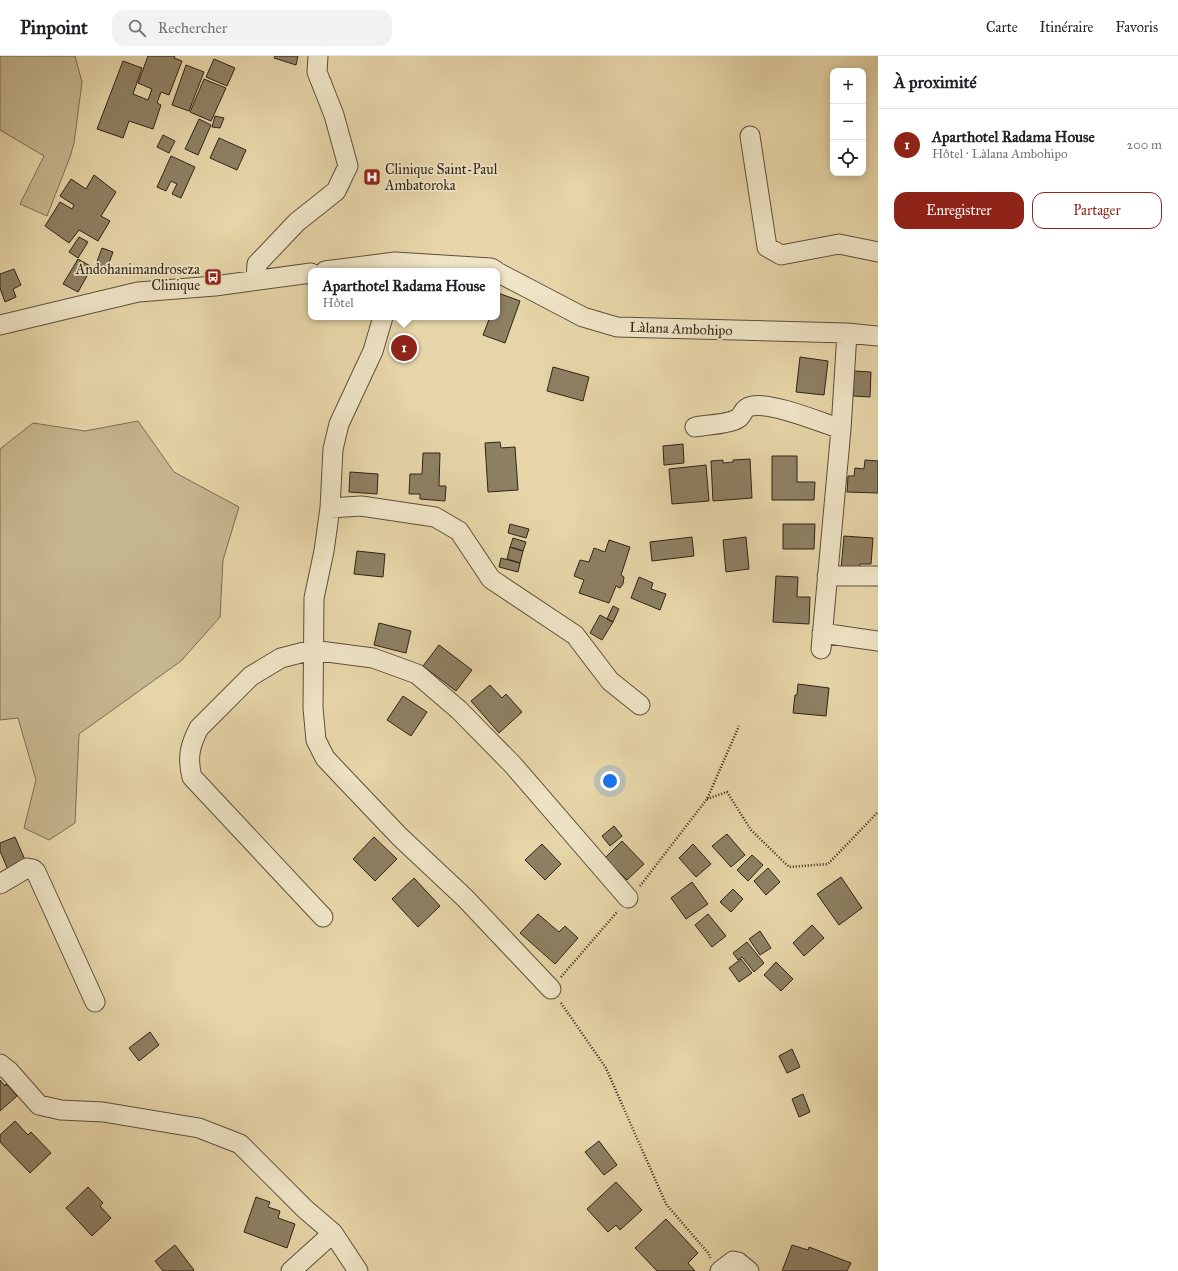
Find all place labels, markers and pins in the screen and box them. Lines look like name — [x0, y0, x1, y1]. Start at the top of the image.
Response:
place label: Clinique Saint-Paul Ambatoroka — [384, 161, 498, 194]
hospital icon: Clinique Saint-Paul Ambatoroka — [362, 167, 382, 187]
place label: Andohanimandroseza Clinique — [75, 261, 200, 295]
bus stop icon: Andohanimandroseza Clinique — [203, 267, 223, 287]
pin: 1 — [391, 333, 417, 363]

